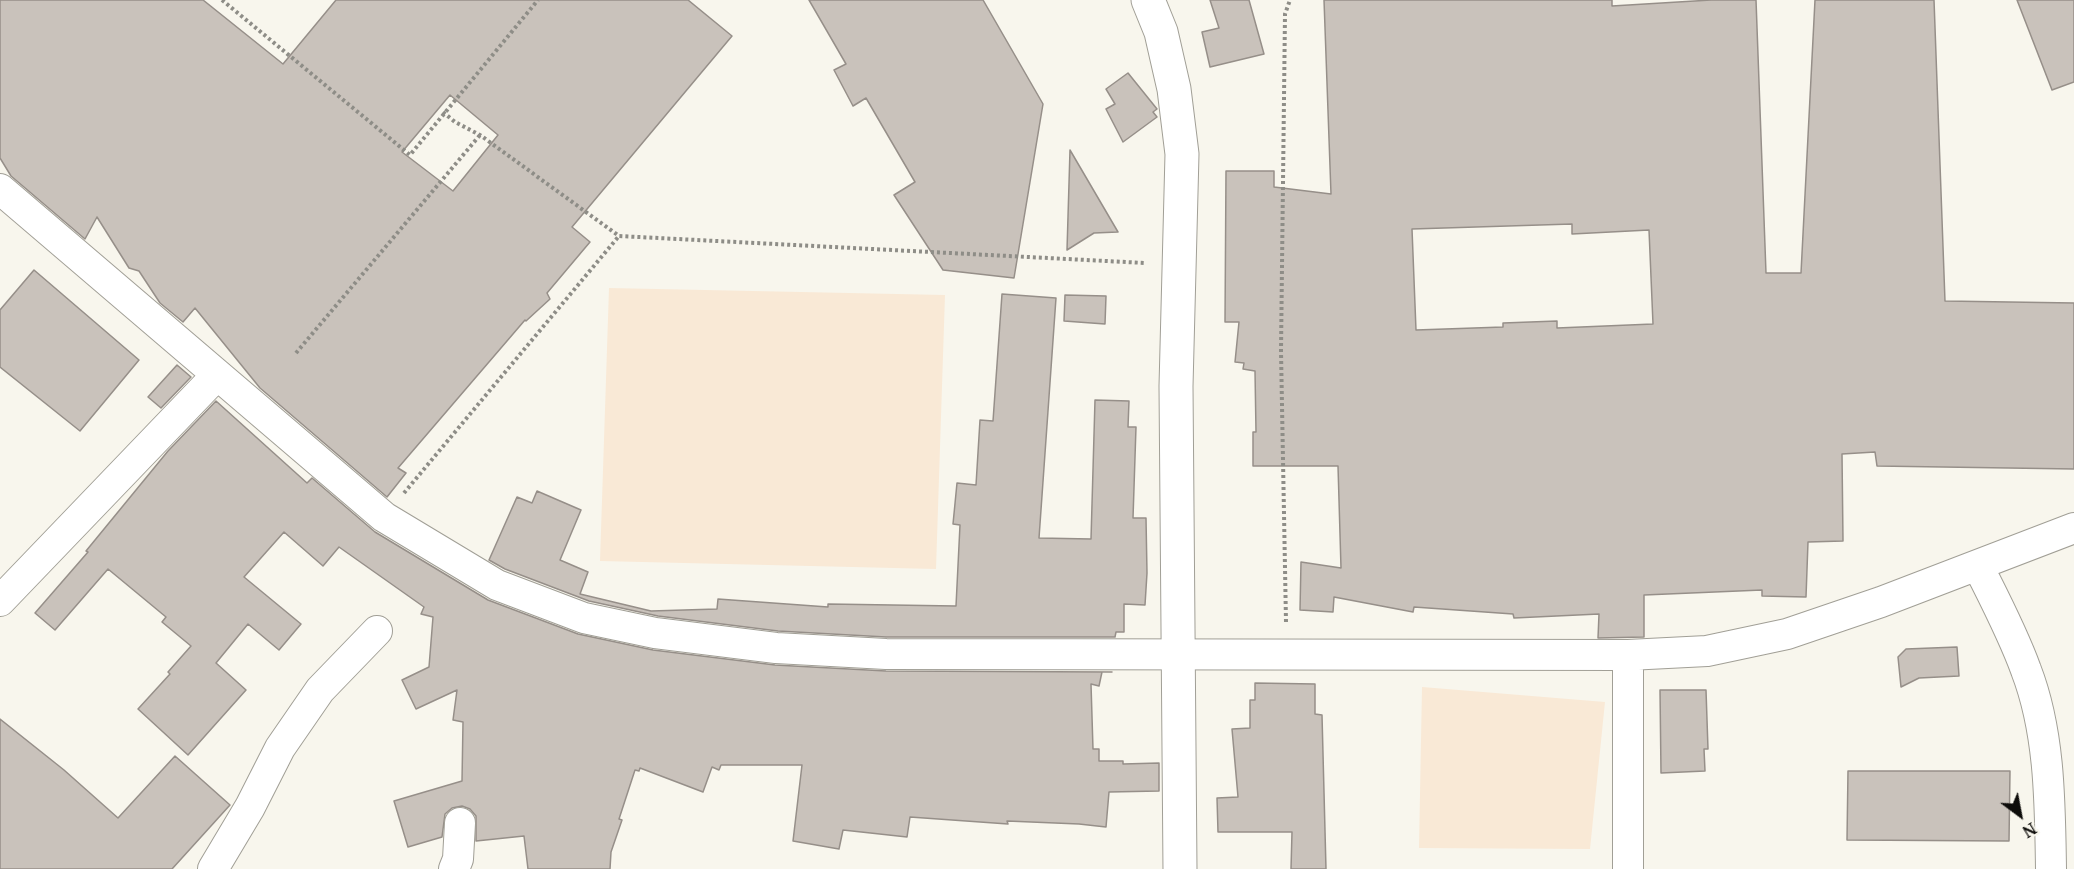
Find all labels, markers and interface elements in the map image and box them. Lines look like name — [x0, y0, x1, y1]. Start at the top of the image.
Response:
north arrow — [1990, 785, 2050, 845]
text: N — [2018, 818, 2041, 843]

